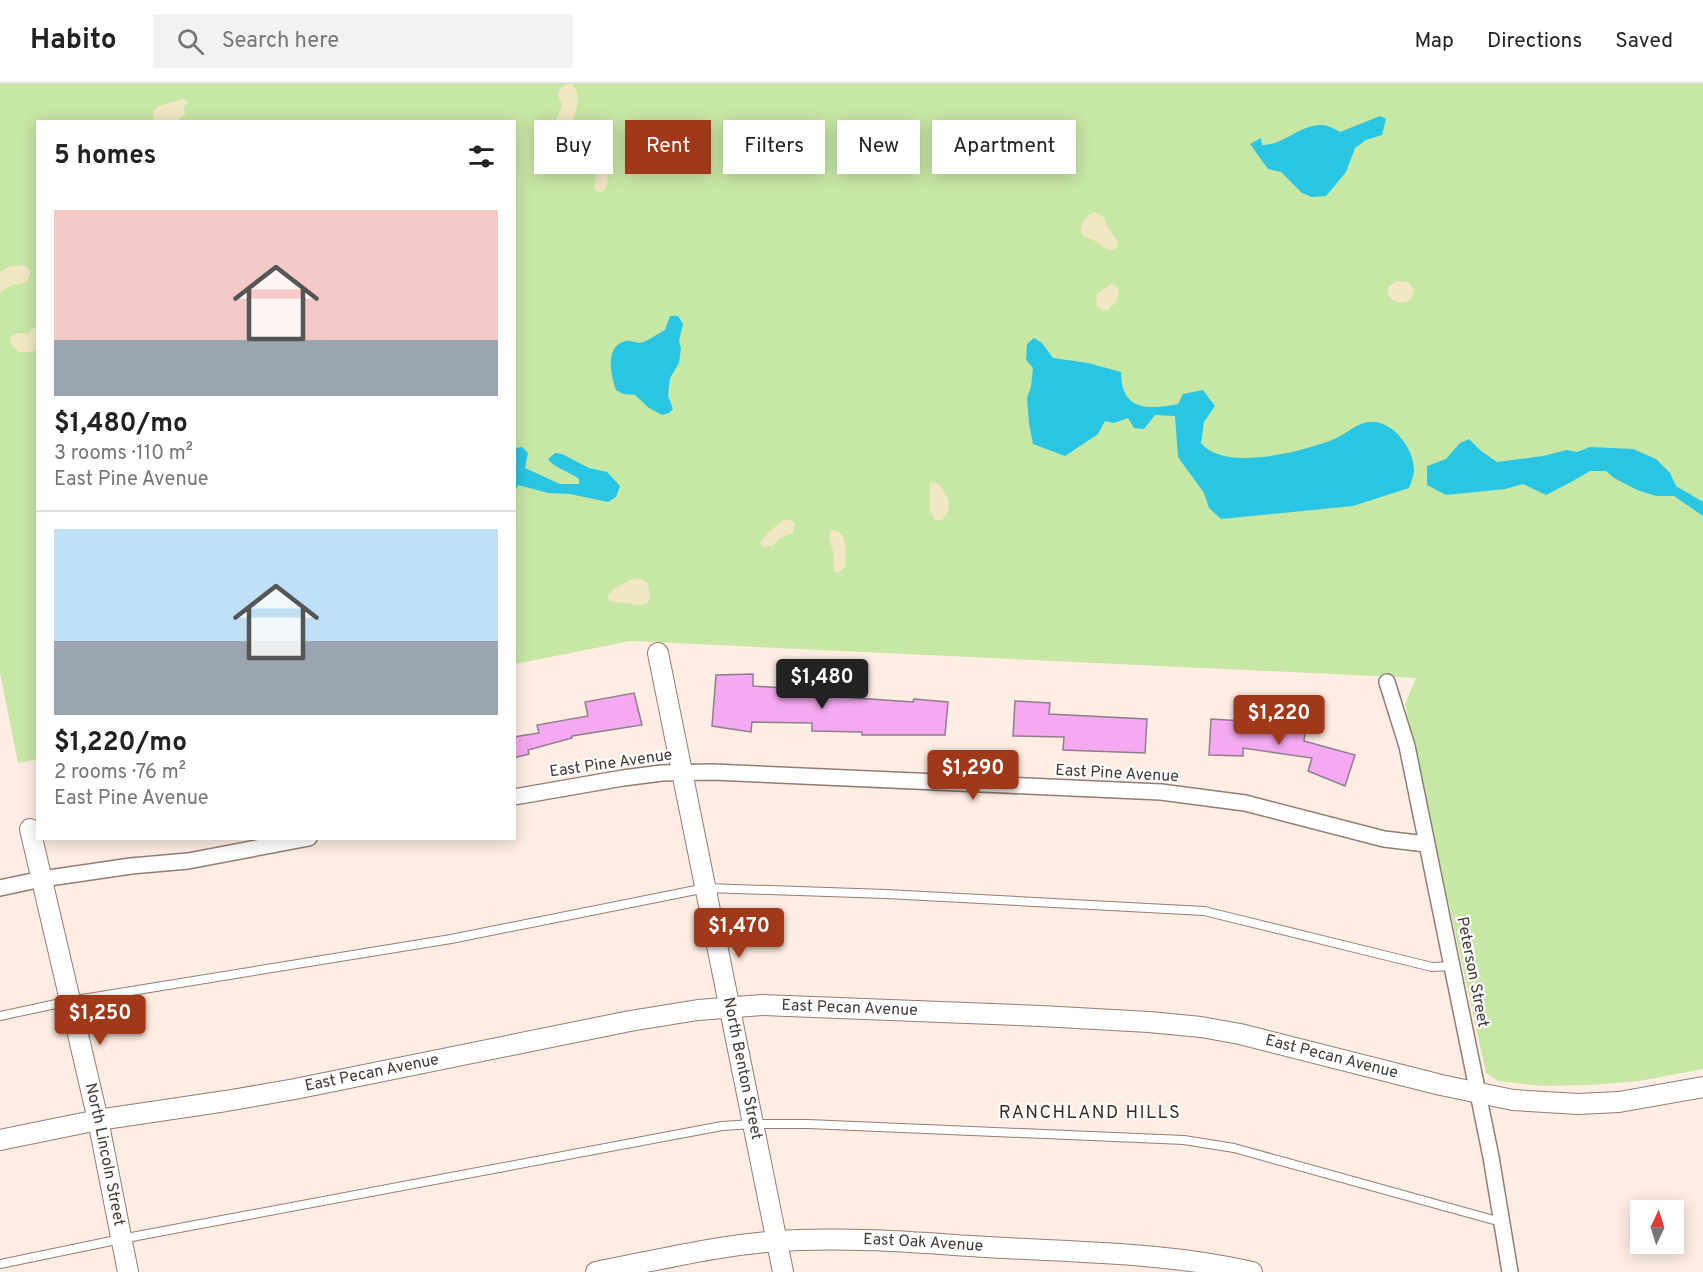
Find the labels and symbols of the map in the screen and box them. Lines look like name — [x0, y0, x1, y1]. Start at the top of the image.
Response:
pin: $1,480 — [773, 659, 871, 710]
pin: $1,220 — [1230, 695, 1328, 746]
street label: East Pine Avenue — [548, 745, 674, 783]
pin: $1,290 — [924, 750, 1022, 801]
street label: East Pine Avenue — [1055, 761, 1179, 787]
pin: $1,470 — [690, 908, 788, 959]
street label: Peterson Street — [1451, 915, 1493, 1029]
pin: $1,250 — [51, 995, 149, 1046]
street label: North Benton Street — [718, 996, 766, 1142]
street label: East Pecan Avenue — [781, 996, 918, 1021]
street label: East Pecan Avenue — [1263, 1031, 1400, 1084]
street label: East Pecan Avenue — [303, 1050, 441, 1097]
street label: North Lincoln Street — [80, 1081, 129, 1228]
district label: RANCHLAND HILLS — [999, 1102, 1181, 1125]
north arrow — [1630, 1200, 1684, 1254]
street label: East Oak Avenue — [863, 1230, 984, 1257]

